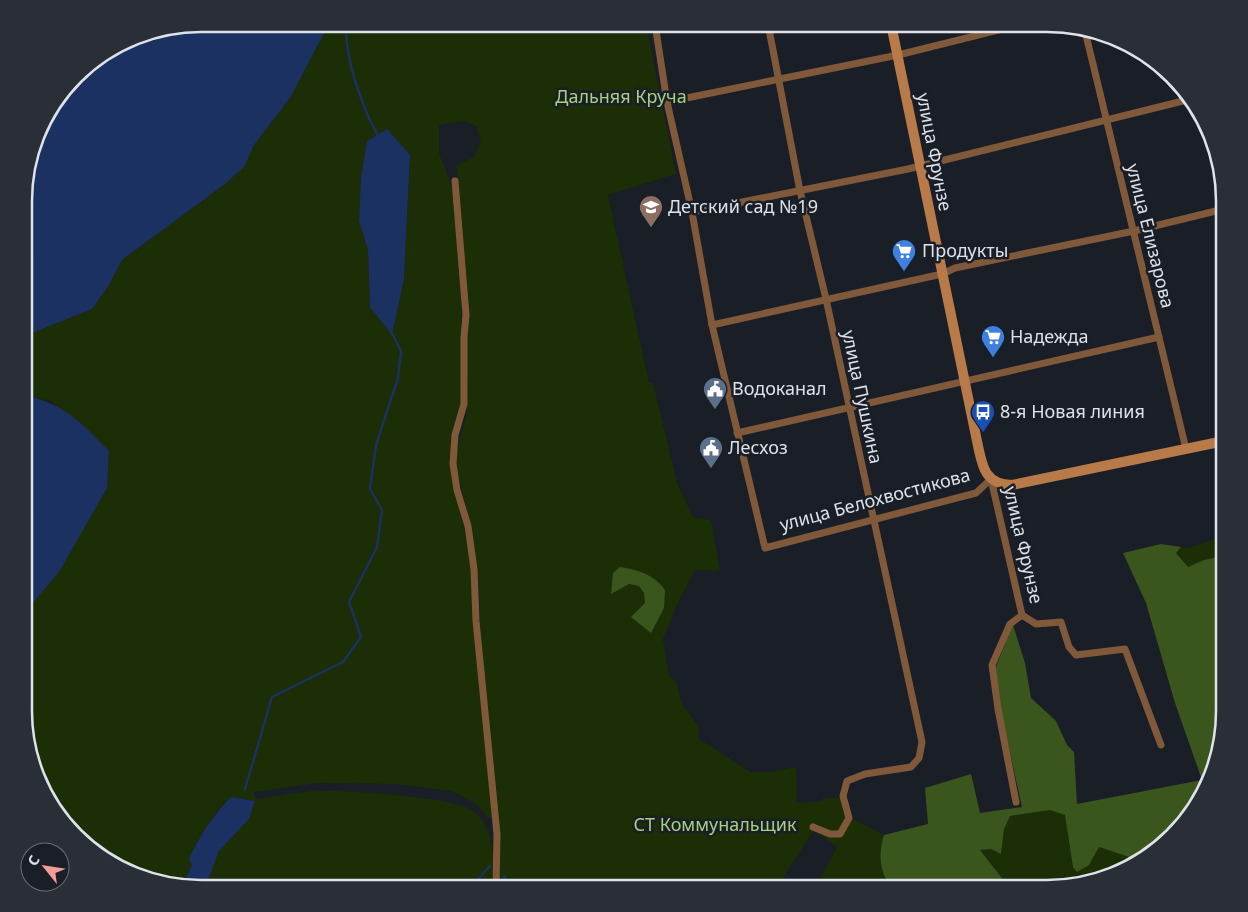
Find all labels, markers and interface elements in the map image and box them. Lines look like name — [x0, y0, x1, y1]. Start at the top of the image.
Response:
park label: Дальняя Круча — [555, 84, 687, 108]
street label: улица Фрунзе — [912, 91, 958, 213]
street label: улица Елизарова — [1121, 161, 1181, 310]
school or university icon: Детский сад №19 — [638, 194, 664, 228]
place label: Детский сад №19 — [668, 194, 818, 218]
supermarket icon: Продукты — [891, 238, 917, 272]
place label: Продукты — [922, 238, 1008, 262]
supermarket icon: Надежда — [980, 324, 1006, 358]
place label: Надежда — [1010, 324, 1088, 348]
street label: улица Пушкина — [837, 328, 889, 466]
public building icon: Водоканал — [702, 376, 728, 410]
place label: Водоканал — [732, 376, 827, 400]
bus stop icon: 8-я Новая линия — [970, 399, 996, 433]
place label: 8-я Новая линия — [1000, 399, 1145, 423]
public building icon: Лесхоз — [698, 435, 724, 469]
place label: Лесхоз — [728, 435, 788, 459]
street label: улица Белохвостикова — [777, 462, 973, 536]
street label: улица Фрунзе — [999, 484, 1049, 606]
park label: СТ Коммунальщик — [634, 812, 797, 836]
north arrow — [20, 842, 70, 892]
text: С — [23, 852, 44, 869]

